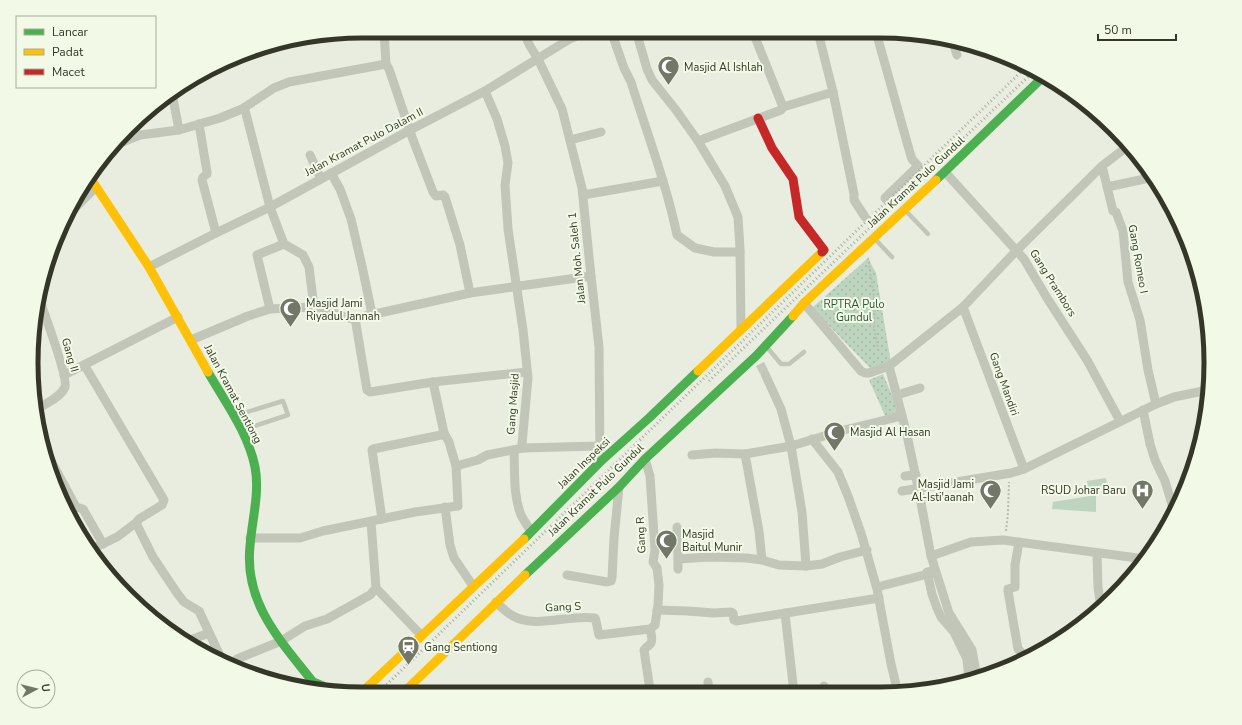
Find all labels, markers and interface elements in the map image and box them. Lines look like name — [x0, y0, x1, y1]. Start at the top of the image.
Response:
legend — [16, 16, 156, 88]
scale bar — [1098, 16, 1176, 42]
text: 50 m — [1104, 22, 1132, 38]
text: Lancar — [52, 24, 89, 40]
text: Padat — [52, 44, 84, 60]
mosque icon: Masjid Al Ishlah — [656, 54, 682, 87]
place label: Masjid Al Ishlah — [684, 60, 763, 75]
text: Macet — [52, 64, 85, 80]
street label: Jalan Kramat Pulo Dalam II — [301, 104, 426, 180]
street label: Jalan Kramat Pulo Gundul — [864, 133, 968, 232]
street label: Jalan Moh. Saleh 1 — [565, 211, 589, 306]
street label: Gang Romeo I — [1125, 223, 1151, 295]
street label: Gang Prambors — [1026, 246, 1080, 320]
mosque icon: Masjid Jami Riyadul Jannah — [277, 296, 303, 329]
place label: Masjid Jami Riyadul Jannah — [306, 296, 380, 324]
park label: RPTRA Pulo Gundul — [823, 297, 885, 325]
street label: Gang II — [58, 336, 82, 374]
street label: Jalan Kramat Sentiong — [200, 341, 265, 446]
street label: Gang Mandiri — [986, 350, 1022, 418]
street label: Gang Masjid — [503, 373, 523, 435]
mosque icon: Masjid Al Hasan — [821, 419, 847, 452]
place label: Masjid Al Hasan — [850, 425, 931, 440]
street label: Jalan Inspeksi — [554, 434, 613, 493]
street label: Jalan Kramat Pulo Gundul — [544, 440, 648, 540]
place label: Masjid Jami Al-Isti'aanah — [911, 477, 974, 505]
mosque icon: Masjid Jami Al-Isti'aanah — [977, 477, 1003, 510]
hospital icon: RSUD Johar Baru — [1129, 477, 1155, 510]
place label: RSUD Johar Baru — [1041, 483, 1126, 498]
street label: Gang R — [633, 516, 649, 554]
mosque icon: Masjid Baitul Munir — [654, 527, 680, 560]
place label: Masjid Baitul Munir — [682, 527, 742, 555]
street label: Gang S — [545, 599, 582, 615]
station icon: Gang Sentiong — [396, 634, 422, 667]
place label: Gang Sentiong — [424, 640, 497, 655]
north arrow — [16, 669, 56, 709]
text: U — [37, 683, 53, 693]

